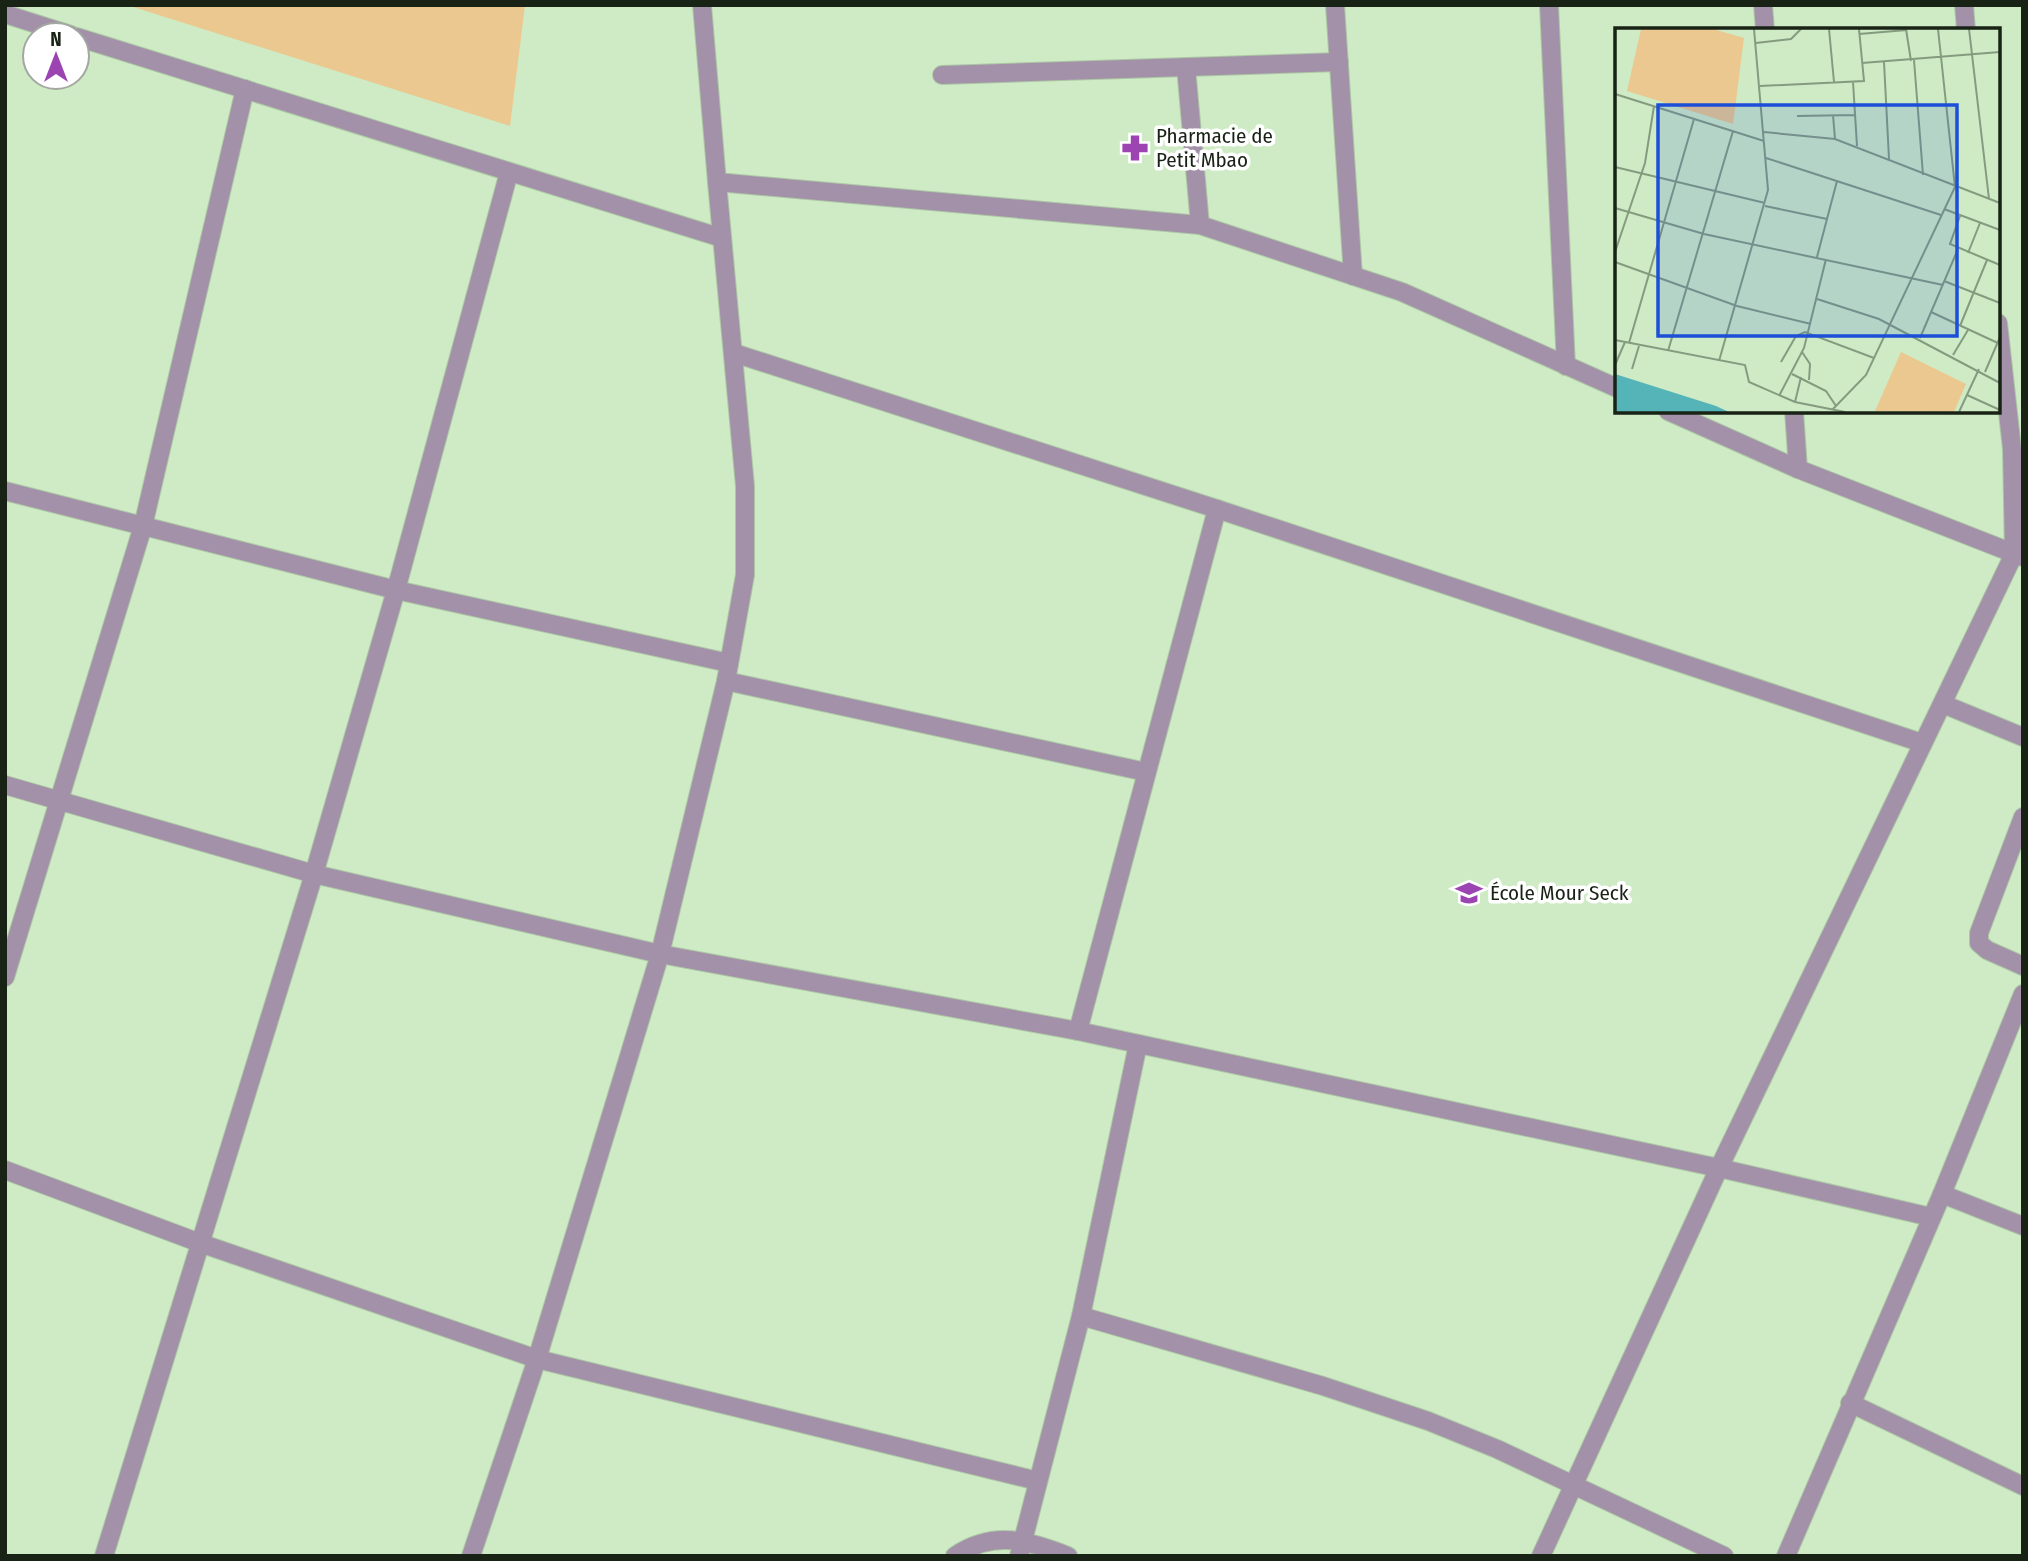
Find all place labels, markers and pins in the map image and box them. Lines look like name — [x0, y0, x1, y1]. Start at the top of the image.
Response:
place label: Pharmacie de Petit Mbao — [1156, 123, 1273, 173]
pharmacy icon: Pharmacie de Petit Mbao — [1120, 133, 1150, 163]
school or university icon: École Mour Seck — [1454, 878, 1484, 908]
place label: École Mour Seck — [1490, 880, 1629, 906]

